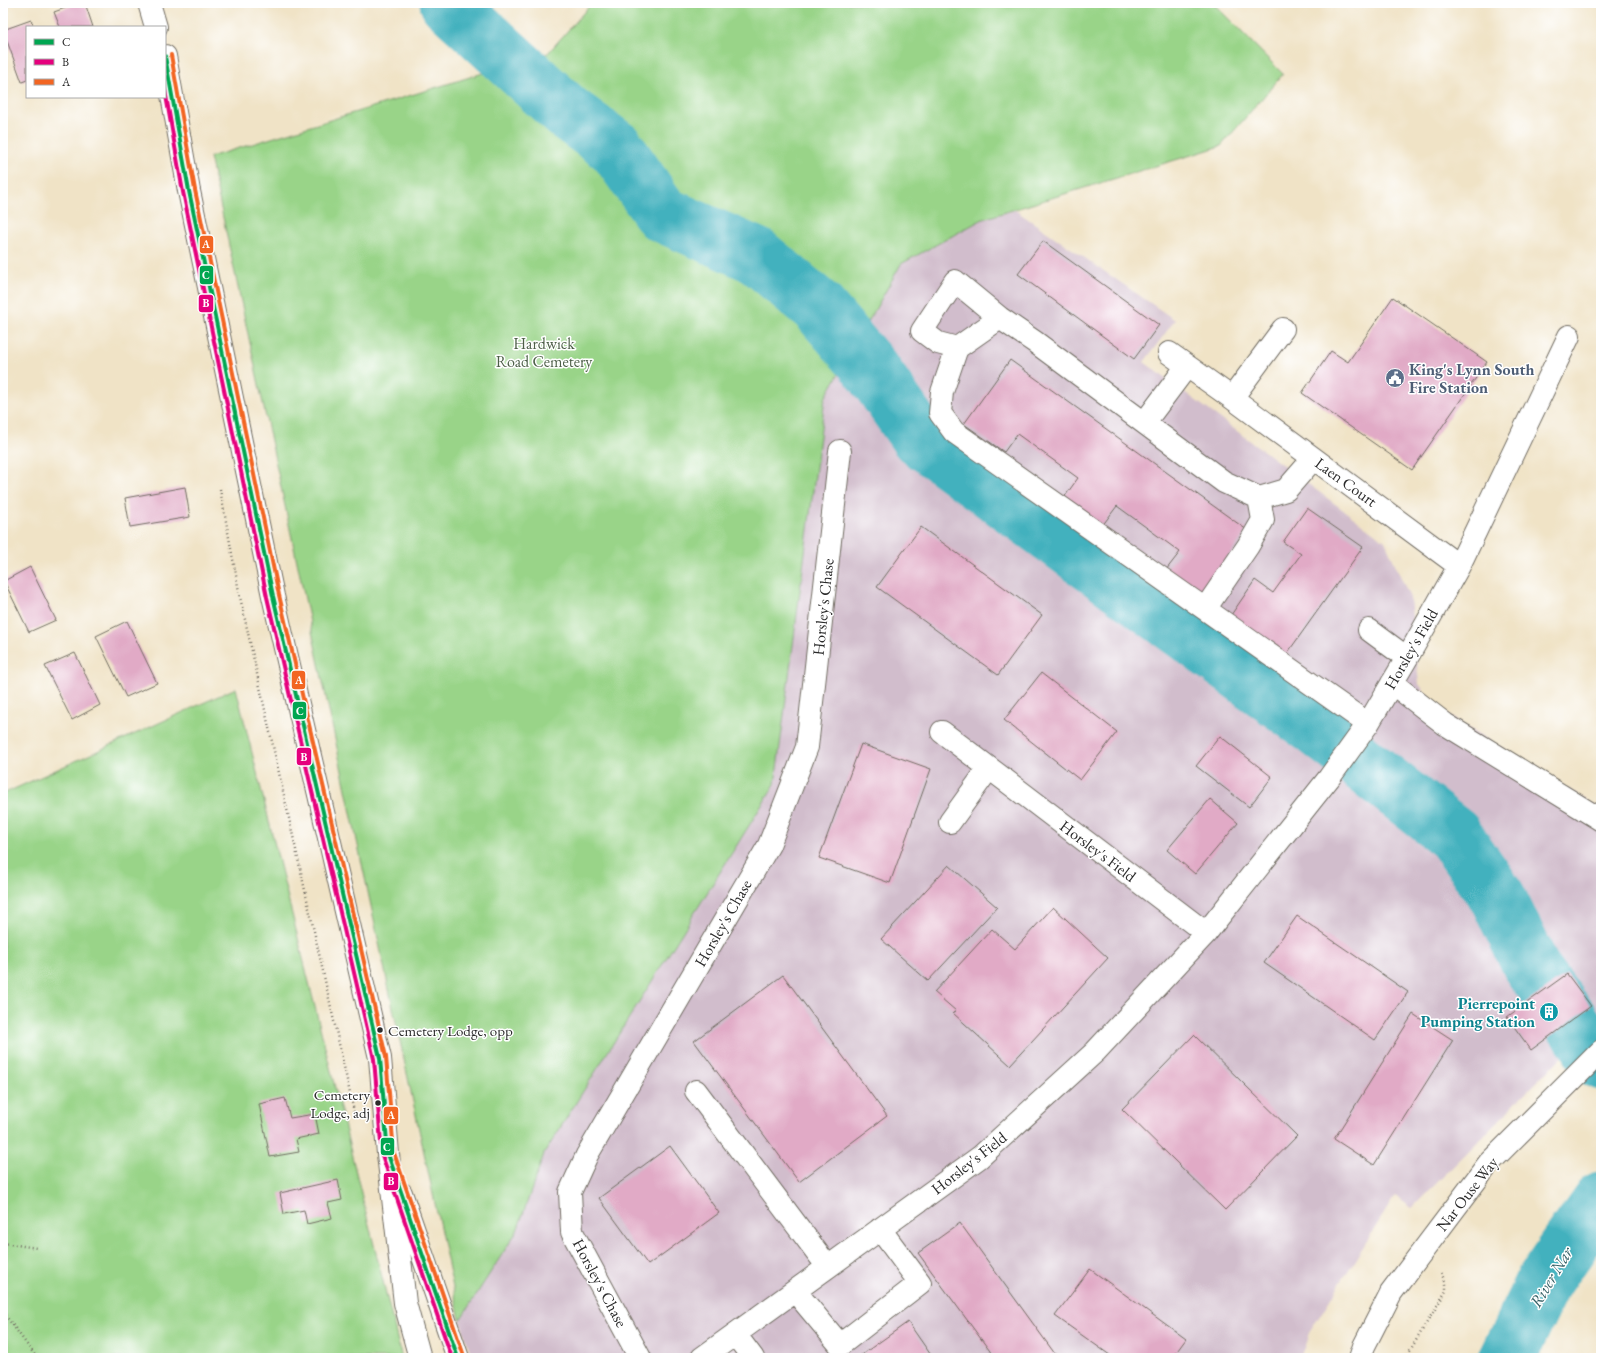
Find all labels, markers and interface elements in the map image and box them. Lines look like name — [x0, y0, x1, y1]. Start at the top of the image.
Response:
legend — [26, 26, 166, 98]
text: C — [62, 34, 71, 50]
text: B — [62, 54, 69, 70]
text: A — [61, 74, 71, 90]
line badge: A — [199, 235, 214, 254]
text: A — [201, 237, 210, 251]
line badge: C — [199, 265, 214, 285]
text: C — [202, 268, 210, 282]
line badge: B — [198, 294, 214, 313]
text: B — [203, 296, 210, 310]
park label: Hardwick Road Cemetery — [496, 333, 593, 372]
place label: King's Lynn South Fire Station — [1409, 359, 1534, 398]
public building icon: King's Lynn South Fire Station — [1384, 367, 1406, 389]
street label: Laen Court — [1311, 452, 1381, 512]
street label: Horsley's Chase — [807, 557, 839, 657]
street label: Horsley's Field — [1379, 604, 1443, 693]
line badge: A — [291, 670, 306, 690]
text: A — [294, 673, 303, 687]
line badge: C — [292, 701, 307, 720]
text: C — [296, 704, 304, 718]
line badge: B — [296, 747, 312, 766]
text: B — [301, 750, 308, 764]
street label: Horsley's Field — [1056, 815, 1141, 887]
street label: Horsley's Chase — [690, 876, 756, 970]
place label: Pierrepoint Pumping Station — [1420, 993, 1535, 1032]
building icon: Pierrepoint Pumping Station — [1538, 1001, 1560, 1023]
place label: Cemetery Lodge, opp — [388, 1021, 513, 1040]
marker: Cemetery Lodge, opp — [375, 1025, 385, 1035]
place label: Cemetery Lodge, adj — [310, 1085, 370, 1122]
marker: Cemetery Lodge, adj — [373, 1098, 383, 1108]
line badge: A — [383, 1106, 399, 1125]
text: A — [386, 1108, 395, 1122]
street label: Horsley's Field — [927, 1126, 1012, 1199]
line badge: C — [380, 1137, 395, 1156]
text: C — [383, 1140, 391, 1154]
street label: Nar Ouse Way — [1431, 1152, 1503, 1236]
line badge: B — [383, 1172, 399, 1191]
text: B — [388, 1174, 395, 1188]
street label: Horsley's Chase — [568, 1235, 632, 1331]
water label: River Nar — [1524, 1241, 1578, 1311]

